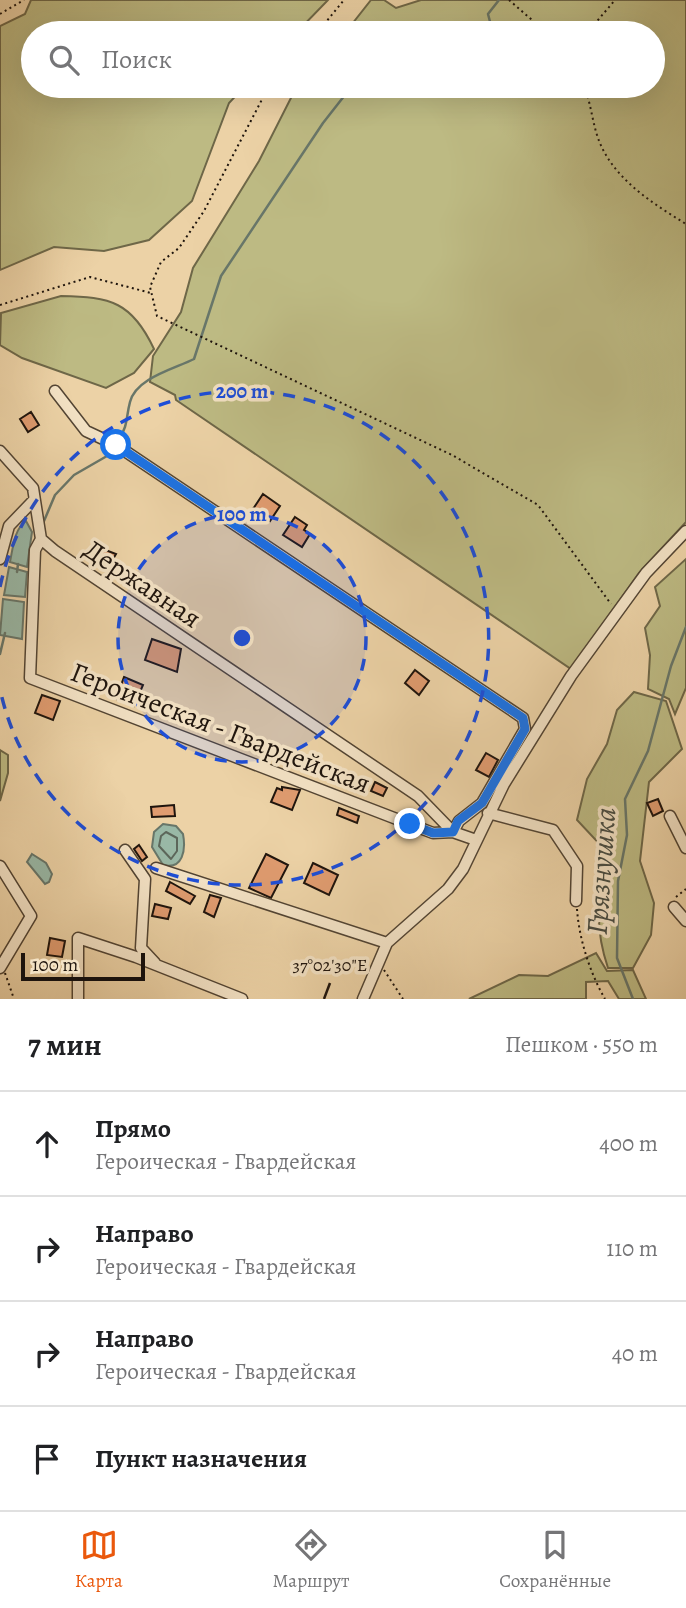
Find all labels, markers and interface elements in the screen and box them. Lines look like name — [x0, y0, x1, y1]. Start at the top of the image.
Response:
search box — [21, 21, 665, 98]
icon: search — [45, 41, 83, 79]
text: Поиск — [101, 42, 172, 77]
text: 200 m — [216, 377, 269, 405]
route start — [100, 429, 131, 460]
text: 100 m — [217, 500, 267, 528]
street label: Державная — [76, 531, 209, 637]
centre of rings — [230, 626, 254, 650]
street label: Героическая - Гвардейская — [65, 653, 376, 803]
water label: Грязнушка — [577, 806, 625, 936]
route end — [394, 808, 425, 839]
scale bar — [21, 950, 145, 982]
text: 100 m — [32, 952, 78, 978]
text: 37°02'30"E — [293, 953, 367, 977]
text: 7 мин — [28, 1025, 102, 1065]
text: Пешком · 550 m — [505, 1029, 658, 1060]
text: Прямо — [95, 1111, 171, 1146]
icon: ahead — [28, 1125, 66, 1163]
text: 400 m — [599, 1128, 658, 1159]
text: Героическая - Гвардейская — [95, 1146, 356, 1177]
text: Направо — [95, 1216, 194, 1251]
icon: right — [28, 1230, 66, 1268]
text: 110 m — [606, 1233, 658, 1264]
text: Героическая - Гвардейская — [95, 1251, 356, 1282]
text: Направо — [95, 1321, 194, 1356]
icon: right — [28, 1335, 66, 1373]
text: 40 m — [612, 1338, 658, 1369]
text: Героическая - Гвардейская — [95, 1356, 356, 1387]
icon: arrive — [28, 1440, 66, 1478]
text: Пункт назначения — [95, 1441, 307, 1476]
tab: Карта — [75, 1526, 123, 1594]
tab: Маршрут — [272, 1526, 349, 1594]
tab: Сохранённые — [499, 1526, 611, 1594]

